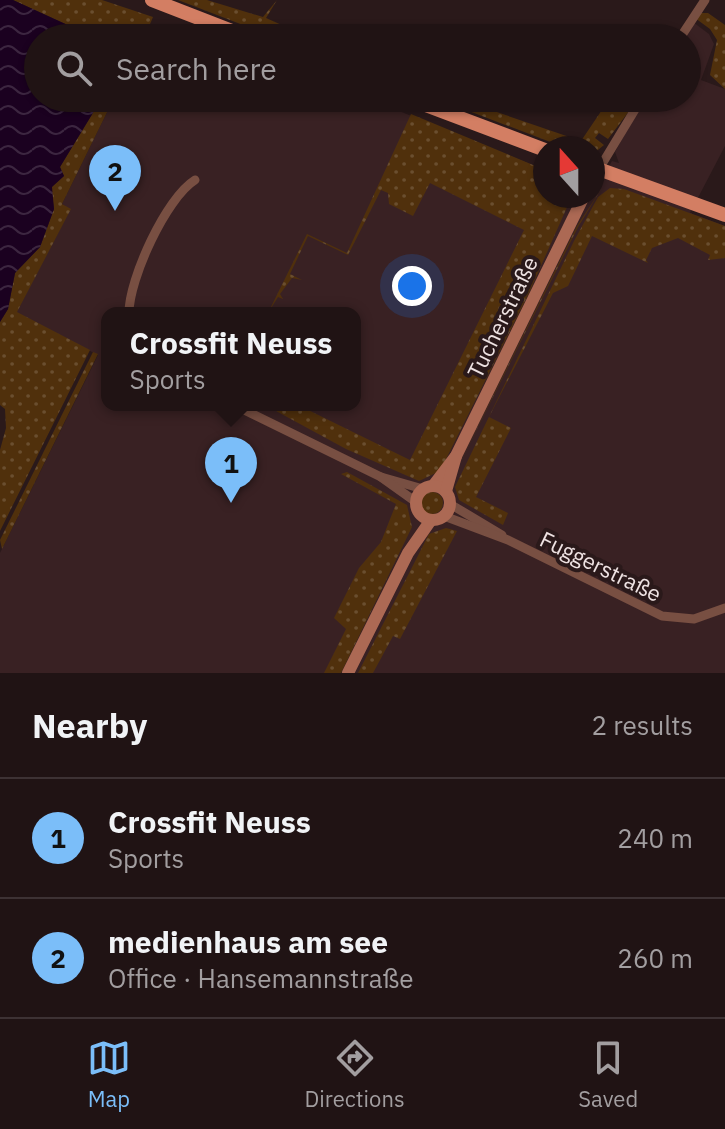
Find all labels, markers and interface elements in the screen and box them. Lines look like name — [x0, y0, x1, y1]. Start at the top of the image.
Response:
search box — [24, 24, 701, 112]
icon: search — [52, 46, 96, 90]
text: Search here — [116, 49, 277, 88]
north arrow — [533, 136, 605, 208]
pin: 2 — [89, 145, 141, 211]
street label: Tucherstraße — [460, 251, 544, 383]
your location — [392, 266, 432, 306]
popup — [101, 307, 361, 411]
text: Crossfit Neuss — [130, 323, 332, 362]
text: Sports — [130, 362, 206, 396]
pin: 1 — [205, 437, 257, 503]
street label: Fuggerstraße — [535, 524, 667, 608]
text: Nearby — [32, 703, 147, 747]
text: 2 results — [591, 708, 693, 742]
text: Crossfit Neuss — [108, 802, 311, 841]
text: 1 — [50, 821, 66, 855]
text: 240 m — [617, 821, 693, 855]
text: Sports — [108, 841, 184, 875]
text: medienhaus am see — [108, 922, 388, 961]
text: 2 — [50, 941, 66, 975]
text: 260 m — [617, 941, 693, 975]
text: Office · Hansemannstraße — [108, 961, 413, 995]
tab: Map — [87, 1036, 131, 1113]
tab: Directions — [305, 1036, 405, 1113]
tab: Saved — [578, 1036, 638, 1113]

